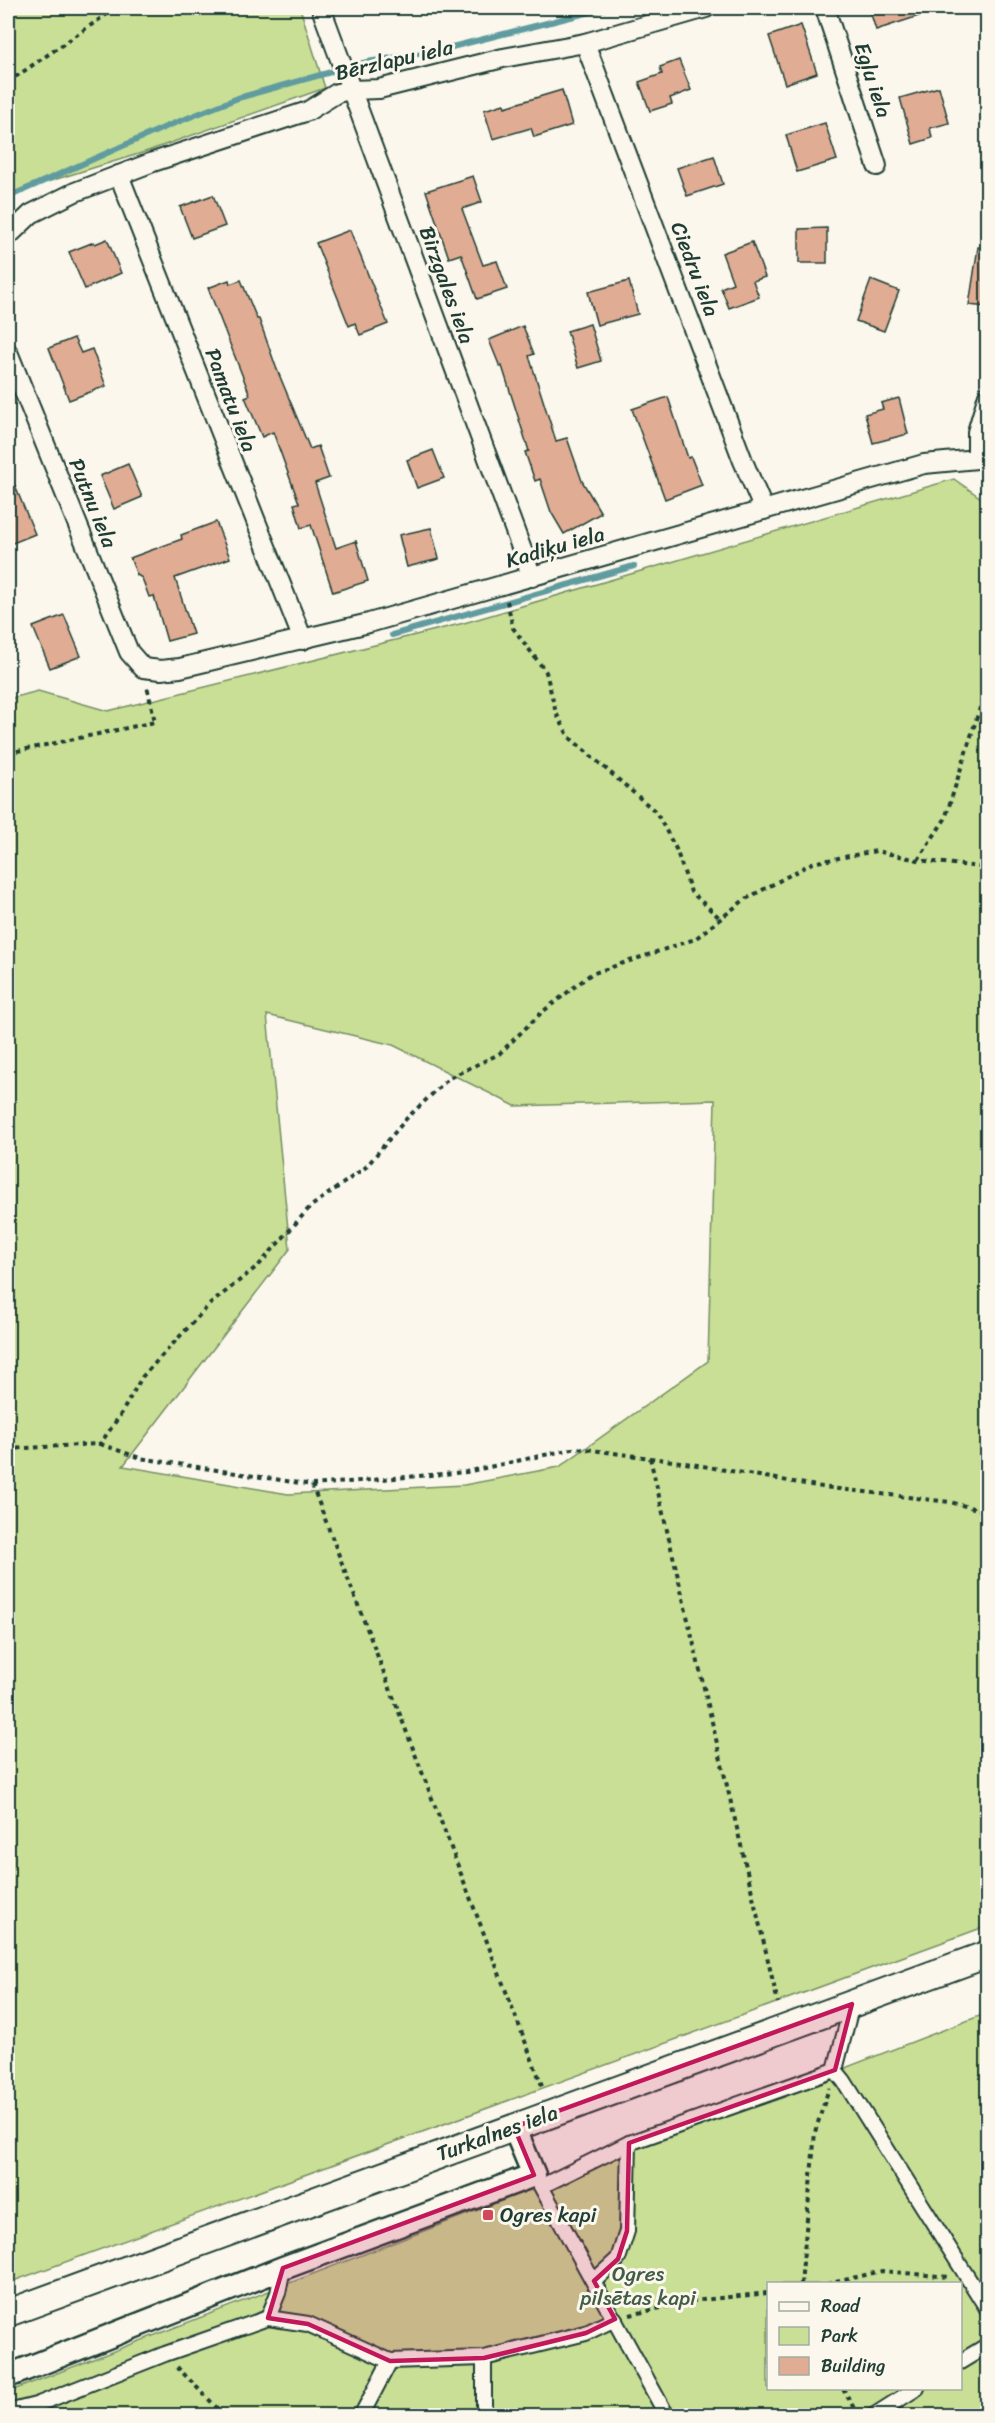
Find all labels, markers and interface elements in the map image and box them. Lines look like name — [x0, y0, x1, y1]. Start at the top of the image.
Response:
street label: Bērzlapu iela — [331, 28, 457, 92]
street label: Egļu iela — [843, 37, 903, 123]
street label: Ciedru iela — [659, 216, 731, 323]
street label: Birzgales iela — [408, 221, 486, 350]
street label: Pamatu iela — [194, 342, 268, 458]
street label: Putnu iela — [58, 452, 128, 554]
street label: Kadiķu iela — [501, 515, 609, 579]
street label: Turkalnes iela — [431, 2093, 564, 2173]
place label: Ogres kapi — [500, 2196, 597, 2234]
marker: Ogres kapi — [481, 2208, 495, 2222]
park label: Ogres pilsētas kapi — [579, 2255, 697, 2317]
legend — [767, 2282, 962, 2390]
text: Road — [821, 2290, 861, 2322]
text: Park — [821, 2320, 858, 2352]
text: Building — [821, 2350, 885, 2382]

